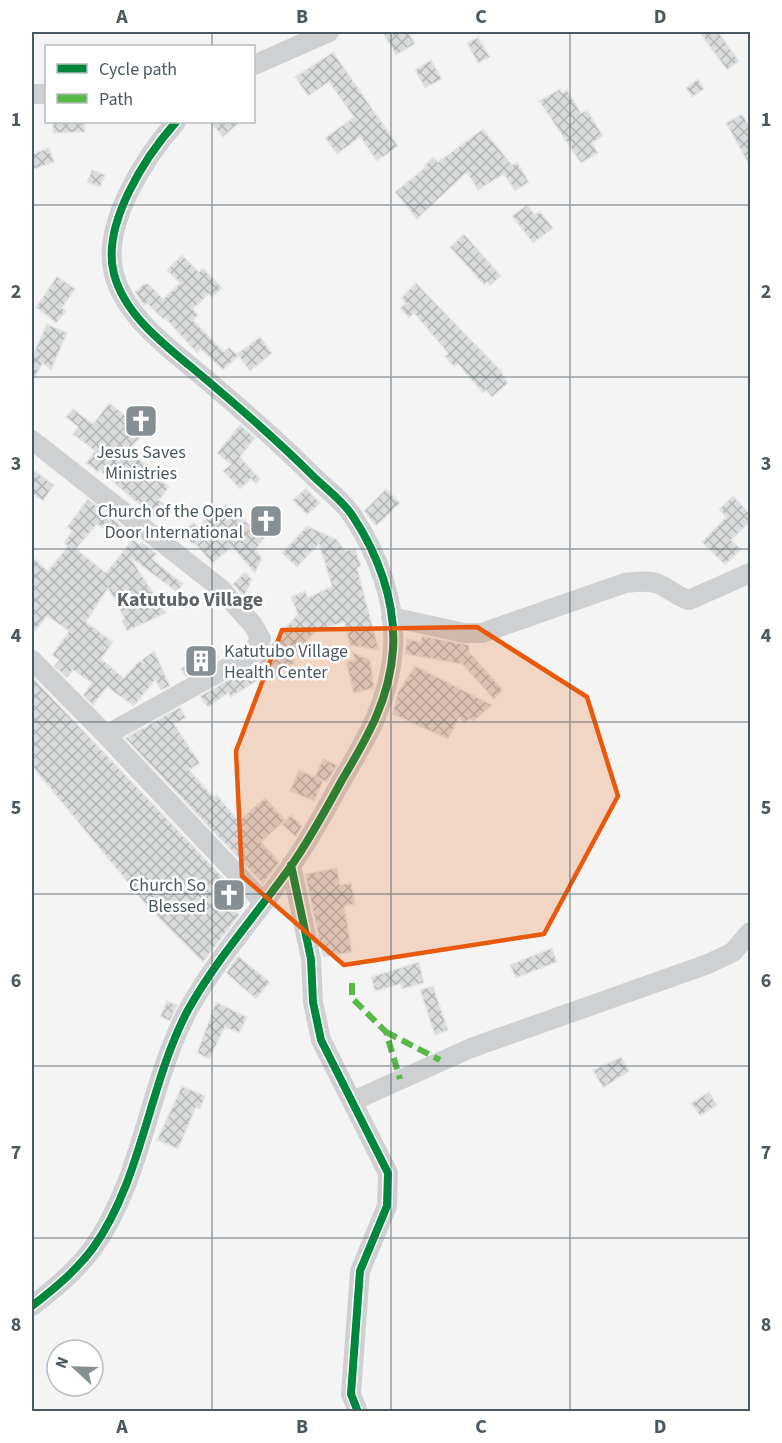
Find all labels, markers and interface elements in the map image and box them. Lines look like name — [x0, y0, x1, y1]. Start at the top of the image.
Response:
text: A — [115, 3, 128, 31]
text: B — [296, 3, 308, 31]
text: C — [475, 3, 487, 31]
text: D — [654, 3, 666, 31]
legend — [45, 45, 255, 123]
text: Cycle path — [99, 57, 177, 82]
text: Path — [99, 87, 133, 112]
text: 1 — [11, 106, 21, 134]
text: 1 — [761, 106, 771, 134]
text: 2 — [11, 278, 21, 306]
text: 2 — [761, 278, 771, 306]
church icon: Jesus Saves Ministries — [123, 403, 159, 439]
place label: Jesus Saves Ministries — [96, 440, 186, 486]
text: 3 — [11, 450, 21, 478]
text: 3 — [761, 450, 771, 478]
place label: Church of the Open Door International — [98, 499, 243, 545]
church icon: Church of the Open Door International — [248, 503, 284, 539]
district label: Katutubo Village — [117, 586, 263, 614]
text: 4 — [11, 622, 22, 650]
text: 4 — [761, 622, 772, 650]
place label: Katutubo Village Health Center — [224, 639, 348, 685]
building icon: Katutubo Village Health Center — [183, 643, 219, 679]
text: 5 — [11, 794, 21, 822]
text: 5 — [761, 794, 771, 822]
place label: Church So Blessed — [129, 873, 206, 919]
church icon: Church So Blessed — [211, 877, 247, 913]
text: 6 — [11, 967, 21, 995]
text: 6 — [761, 967, 771, 995]
text: 7 — [11, 1139, 21, 1167]
text: 7 — [761, 1139, 771, 1167]
text: 8 — [11, 1311, 21, 1339]
text: 8 — [761, 1311, 771, 1339]
north arrow — [45, 1338, 105, 1398]
text: N — [50, 1354, 74, 1372]
text: A — [115, 1413, 128, 1441]
text: B — [296, 1413, 308, 1441]
text: C — [475, 1413, 487, 1441]
text: D — [654, 1413, 666, 1441]

